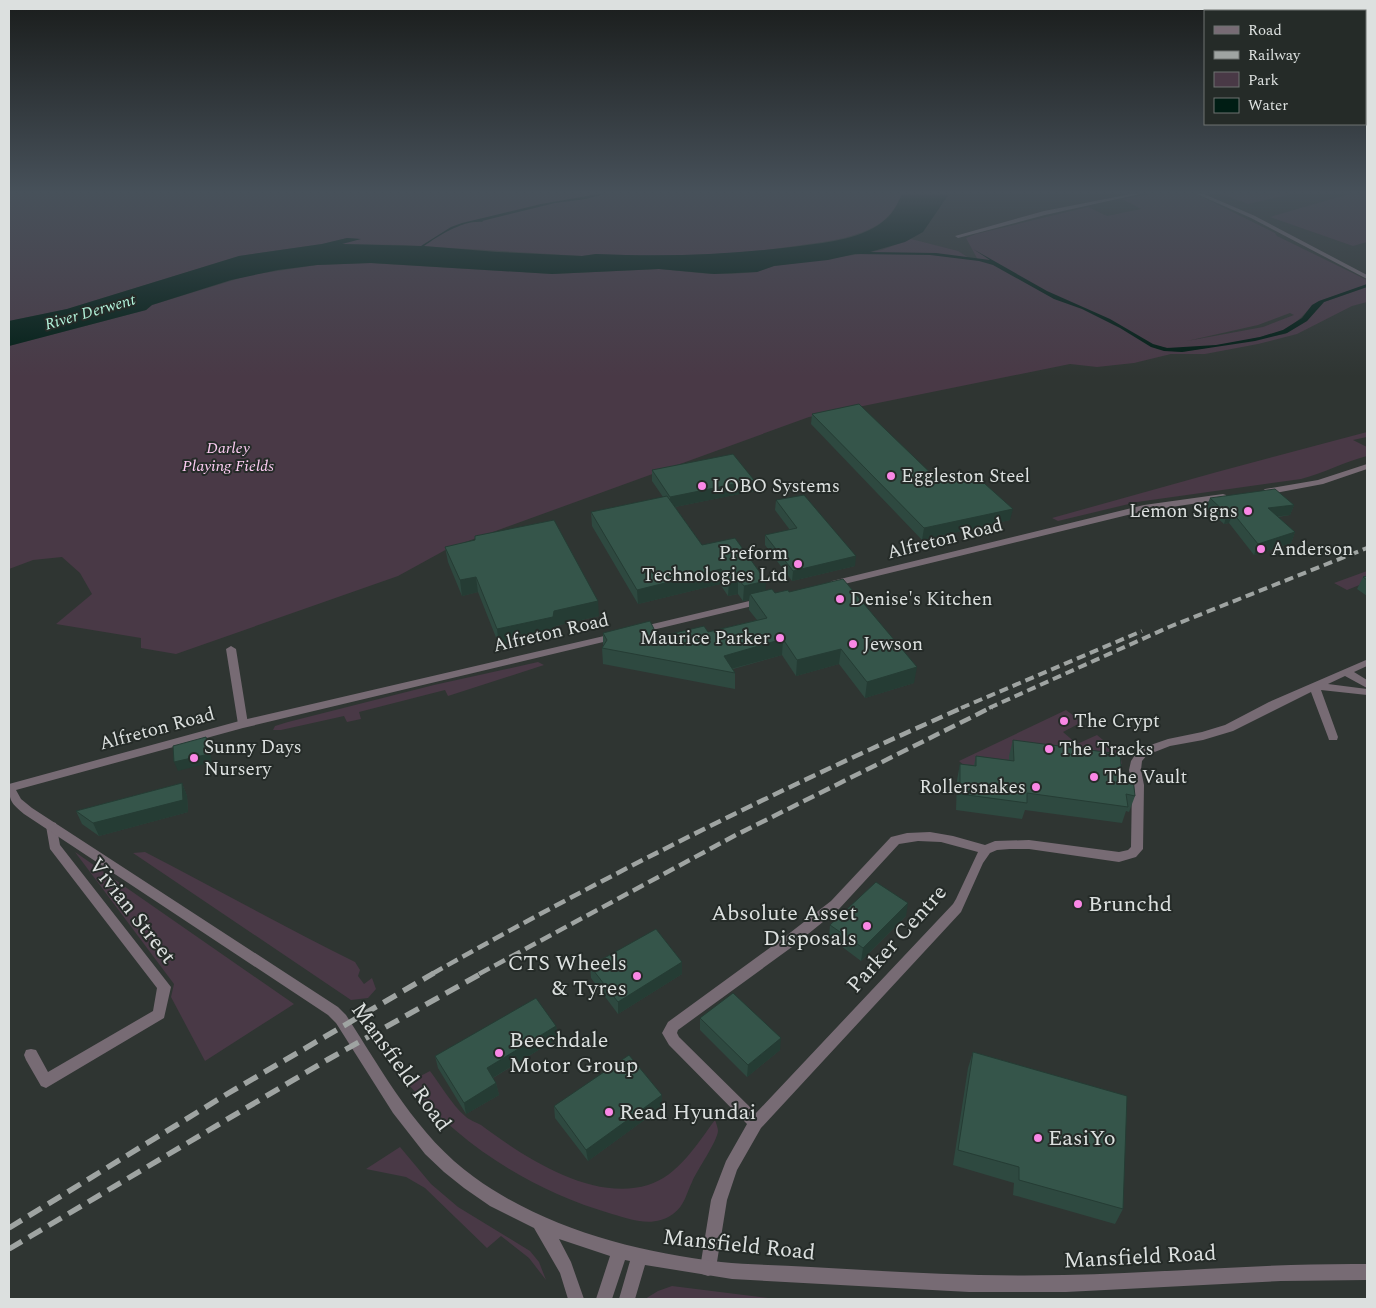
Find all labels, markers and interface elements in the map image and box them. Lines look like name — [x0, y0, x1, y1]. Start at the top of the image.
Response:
legend — [1204, 10, 1366, 125]
text: Road — [1248, 19, 1282, 42]
text: Railway — [1248, 44, 1301, 67]
text: Park — [1248, 69, 1279, 92]
text: Water — [1248, 94, 1288, 117]
water label: River Derwent — [42, 287, 139, 336]
park label: Darley Playing Fields — [182, 436, 274, 478]
place label: Eggleston Steel — [901, 462, 1030, 491]
marker: Eggleston Steel — [885, 470, 897, 482]
place label: LOBO Systems — [712, 472, 840, 501]
marker: LOBO Systems — [696, 480, 708, 492]
place label: Lemon Signs — [1129, 497, 1238, 526]
marker: Lemon Signs — [1242, 505, 1254, 517]
street label: Alfreton Road — [884, 511, 1006, 567]
place label: Anderson — [1271, 535, 1353, 564]
place label: Preform Technologies Ltd — [642, 539, 788, 590]
marker: Anderson — [1255, 543, 1267, 555]
marker: Preform Technologies Ltd — [792, 558, 804, 570]
place label: Denise's Kitchen — [850, 585, 993, 614]
marker: Denise's Kitchen — [834, 593, 846, 605]
street label: Alfreton Road — [490, 606, 612, 660]
place label: Maurice Parker — [640, 624, 770, 653]
place label: Jewson — [863, 630, 923, 659]
marker: Maurice Parker — [774, 632, 786, 644]
marker: Jewson — [847, 638, 859, 650]
street label: Alfreton Road — [96, 700, 218, 758]
place label: The Crypt — [1074, 707, 1160, 736]
marker: The Crypt — [1058, 715, 1070, 727]
place label: Sunny Days Nursery — [204, 733, 302, 784]
place label: The Tracks — [1059, 735, 1154, 764]
marker: The Tracks — [1043, 743, 1055, 755]
marker: Sunny Days Nursery — [188, 752, 200, 764]
place label: The Vault — [1104, 763, 1187, 792]
marker: The Vault — [1088, 771, 1100, 783]
place label: Rollersnakes — [919, 773, 1026, 802]
marker: Rollersnakes — [1030, 781, 1042, 793]
street label: Vivian Street — [80, 851, 184, 972]
street label: Parker Centre — [839, 877, 955, 1001]
place label: Brunchd — [1088, 888, 1172, 921]
place label: Absolute Asset Disposals — [711, 897, 857, 955]
marker: Brunchd — [1072, 898, 1084, 910]
marker: Absolute Asset Disposals — [861, 920, 873, 932]
place label: CTS Wheels & Tyres — [508, 947, 627, 1005]
marker: CTS Wheels & Tyres — [631, 970, 643, 982]
street label: Mansfield Road — [343, 995, 459, 1139]
place label: Beechdale Motor Group — [509, 1024, 638, 1082]
marker: Beechdale Motor Group — [493, 1047, 505, 1059]
place label: Read Hyundai — [619, 1096, 756, 1129]
marker: Read Hyundai — [603, 1106, 615, 1118]
place label: EasiYo — [1048, 1122, 1116, 1155]
marker: EasiYo — [1032, 1132, 1044, 1144]
street label: Mansfield Road — [661, 1221, 817, 1269]
street label: Mansfield Road — [1063, 1237, 1217, 1277]

